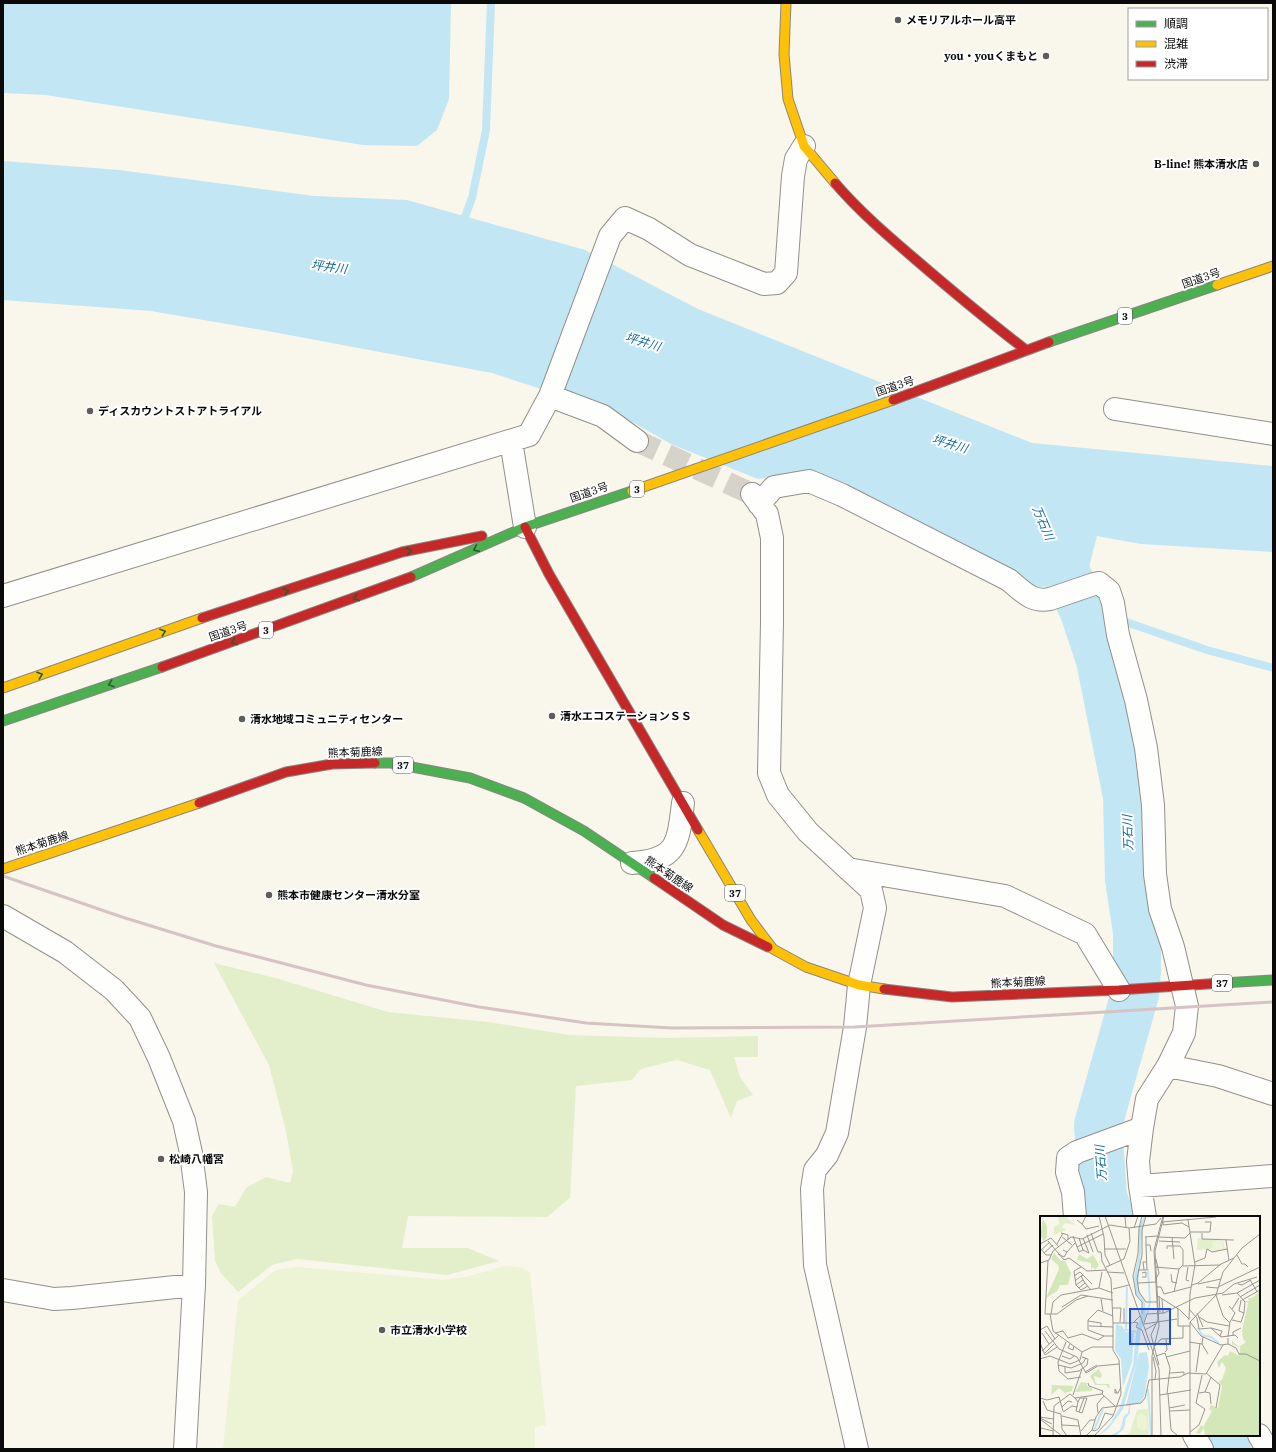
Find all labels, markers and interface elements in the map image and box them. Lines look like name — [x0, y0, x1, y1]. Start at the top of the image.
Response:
legend — [1128, 8, 1268, 80]
place label: メモリアルホール高平 — [906, 13, 1016, 27]
marker: メモリアルホール高平 — [893, 15, 903, 25]
text: 順調 — [1164, 16, 1188, 31]
text: 混雑 — [1164, 36, 1188, 51]
place label: you・youくまもと — [943, 49, 1038, 63]
marker: you・youくまもと — [1041, 51, 1051, 61]
text: 渋滞 — [1164, 56, 1188, 71]
place label: B-line! 熊本清水店 — [1154, 157, 1248, 171]
marker: B-line! 熊本清水店 — [1251, 159, 1261, 169]
water label: 坪井川 — [310, 257, 350, 276]
street label: 国道3号 — [1180, 265, 1222, 291]
road number: 3 — [1118, 308, 1132, 324]
water label: 坪井川 — [624, 329, 664, 355]
street label: 国道3号 — [874, 373, 916, 399]
place label: ディスカウントストアトライアル — [98, 404, 262, 418]
marker: ディスカウントストアトライアル — [85, 406, 95, 416]
water label: 坪井川 — [931, 431, 971, 457]
street label: 国道3号 — [568, 479, 610, 505]
road number: 3 — [630, 481, 644, 497]
water label: 万石川 — [1030, 503, 1058, 544]
one-way arrow — [473, 544, 480, 552]
one-way arrow — [406, 547, 413, 555]
one-way arrow — [282, 587, 289, 596]
one-way arrow — [353, 593, 360, 602]
street label: 国道3号 — [207, 618, 249, 644]
road number: 3 — [259, 622, 273, 638]
one-way arrow — [159, 629, 166, 637]
one-way arrow — [230, 637, 237, 646]
one-way arrow — [36, 671, 43, 680]
one-way arrow — [107, 680, 114, 688]
place label: 清水エコステーションＳＳ — [560, 709, 692, 723]
marker: 清水エコステーションＳＳ — [547, 711, 557, 721]
place label: 清水地域コミュニティセンター — [250, 712, 403, 726]
marker: 清水地域コミュニティセンター — [237, 714, 247, 724]
street label: 熊本菊鹿線 — [327, 744, 383, 760]
road number: 37 — [393, 757, 413, 773]
water label: 万石川 — [1119, 813, 1136, 851]
street label: 熊本菊鹿線 — [14, 828, 70, 858]
street label: 熊本菊鹿線 — [642, 853, 696, 895]
road number: 37 — [725, 885, 745, 901]
place label: 熊本市健康センター清水分室 — [277, 888, 420, 902]
marker: 熊本市健康センター清水分室 — [264, 890, 274, 900]
street label: 熊本菊鹿線 — [990, 974, 1046, 990]
road number: 37 — [1212, 975, 1232, 991]
water label: 万石川 — [1092, 1143, 1109, 1182]
place label: 松崎八幡宮 — [169, 1152, 224, 1166]
marker: 松崎八幡宮 — [156, 1154, 166, 1164]
inset map — [1040, 1216, 1260, 1436]
place label: 市立清水小学校 — [390, 1323, 467, 1337]
marker: 市立清水小学校 — [377, 1325, 387, 1335]

